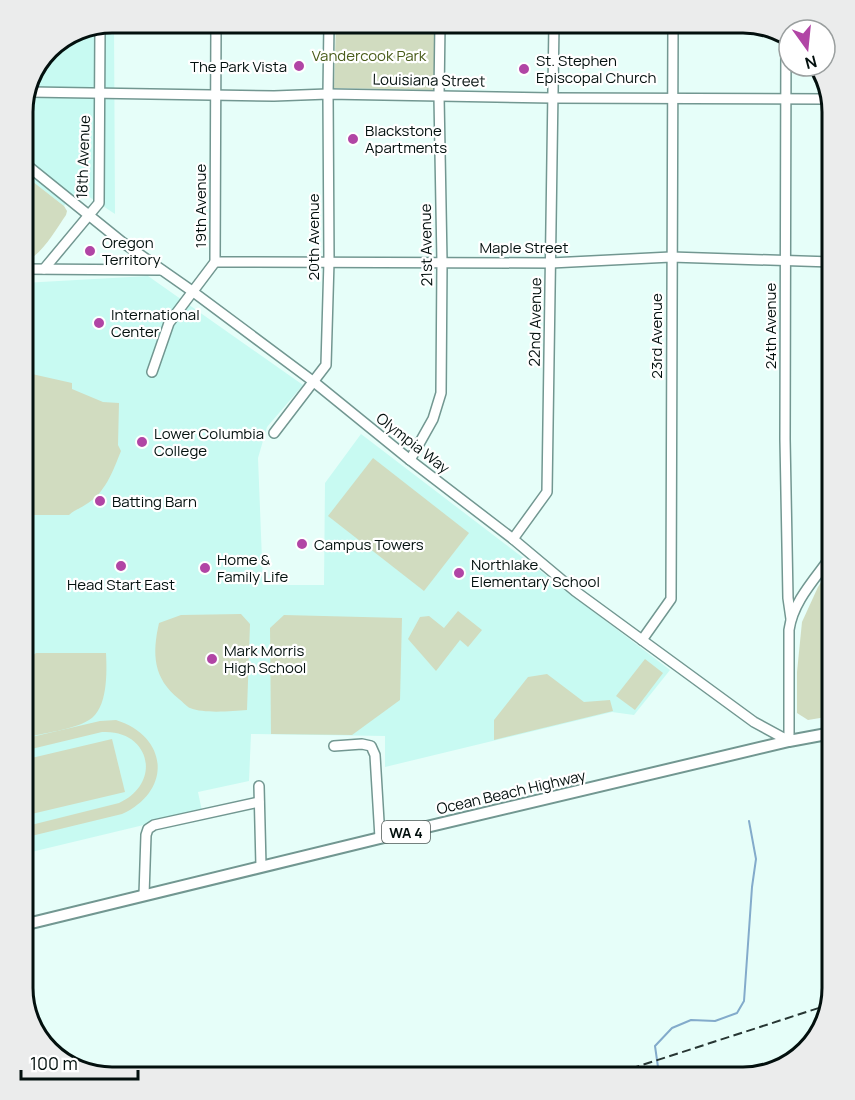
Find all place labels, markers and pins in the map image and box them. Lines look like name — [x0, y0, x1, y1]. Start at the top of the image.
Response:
place label: St. Stephen Episcopal Church — [536, 50, 657, 88]
place label: The Park Vista — [190, 56, 287, 77]
marker: The Park Vista — [292, 59, 306, 73]
marker: St. Stephen Episcopal Church — [517, 62, 531, 76]
place label: Blackstone Apartments — [365, 120, 447, 158]
marker: Blackstone Apartments — [346, 132, 360, 146]
place label: Oregon Territory — [102, 232, 161, 270]
marker: Oregon Territory — [83, 244, 97, 258]
place label: International Center — [111, 304, 200, 342]
marker: International Center — [92, 316, 106, 330]
place label: Lower Columbia College — [154, 423, 264, 461]
marker: Lower Columbia College — [135, 435, 149, 449]
place label: Batting Barn — [112, 491, 197, 512]
marker: Batting Barn — [93, 494, 107, 508]
place label: Campus Towers — [314, 534, 424, 555]
marker: Campus Towers — [295, 537, 309, 551]
place label: Home & Family Life — [217, 549, 288, 587]
place label: Northlake Elementary School — [471, 554, 600, 592]
marker: Head Start East — [114, 559, 128, 573]
marker: Home & Family Life — [198, 561, 212, 575]
marker: Northlake Elementary School — [452, 566, 466, 580]
place label: Head Start East — [67, 574, 175, 595]
place label: Mark Morris High School — [224, 640, 306, 678]
marker: Mark Morris High School — [205, 652, 219, 666]

